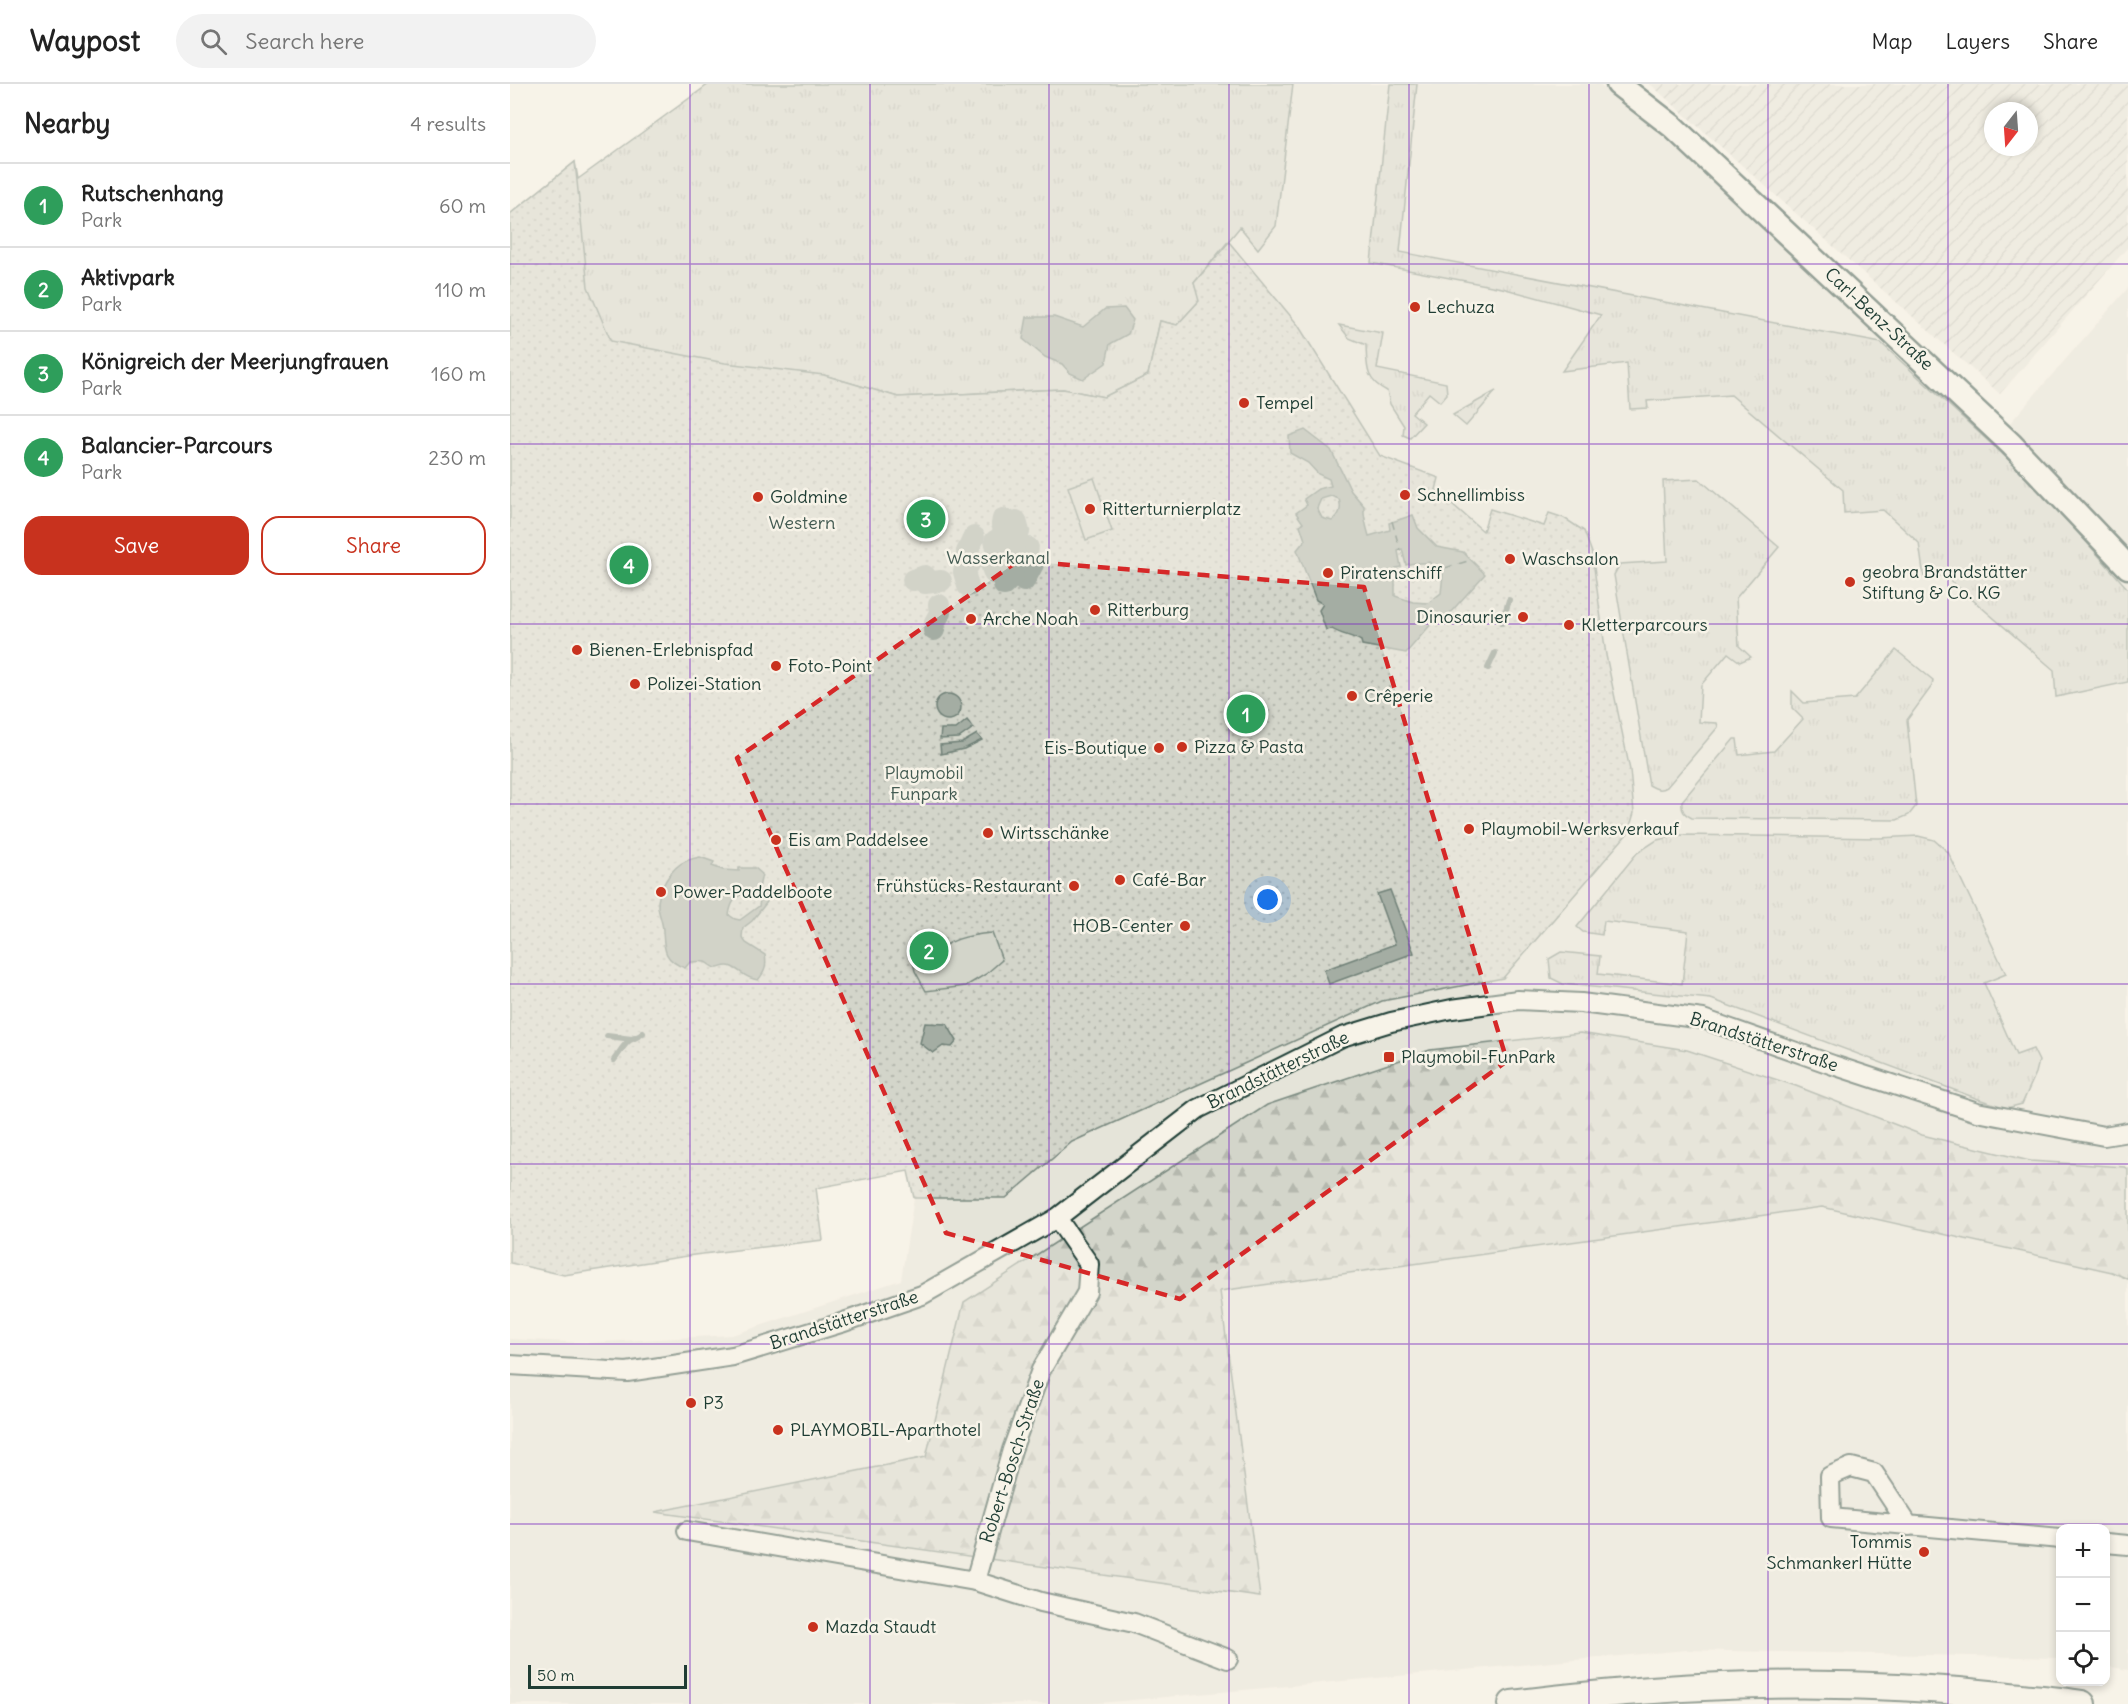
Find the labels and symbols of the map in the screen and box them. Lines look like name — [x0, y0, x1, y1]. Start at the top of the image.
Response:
north arrow — [1984, 102, 2038, 156]
street label: Carl-Benz-Straße — [1820, 262, 1939, 375]
place label: Lechuza — [1427, 295, 1495, 318]
marker: Lechuza — [1408, 300, 1422, 314]
place label: Tempel — [1256, 391, 1314, 414]
marker: Tempel — [1237, 396, 1251, 410]
place label: Schnellimbiss — [1417, 483, 1525, 506]
place label: Goldmine — [770, 485, 848, 508]
marker: Schnellimbiss — [1398, 488, 1412, 502]
marker: Goldmine — [751, 490, 765, 504]
pin: 3 — [906, 496, 946, 542]
place label: Ritterturnierplatz — [1102, 497, 1242, 520]
marker: Ritterturnierplatz — [1083, 502, 1097, 516]
park label: Western — [769, 511, 835, 534]
pin: 4 — [610, 542, 648, 588]
park label: Wasserkanal — [946, 546, 1050, 569]
place label: Waschsalon — [1522, 547, 1619, 570]
marker: Waschsalon — [1503, 552, 1517, 566]
place label: geobra Brandstätter Stiftung & Co. KG — [1862, 560, 2028, 604]
place label: Piratenschiff — [1340, 561, 1443, 584]
marker: Piratenschiff — [1321, 566, 1335, 580]
marker: geobra Brandstätter Stiftung & Co. KG — [1843, 575, 1857, 589]
place label: Ritterburg — [1107, 598, 1189, 621]
marker: Ritterburg — [1088, 603, 1102, 617]
place label: Dinosaurier — [1416, 605, 1512, 628]
place label: Arche Noah — [983, 607, 1078, 630]
marker: Dinosaurier — [1516, 610, 1530, 624]
marker: Arche Noah — [964, 612, 978, 626]
place label: Kletterparcours — [1581, 613, 1708, 636]
marker: Kletterparcours — [1562, 618, 1576, 632]
place label: Bienen-Erlebnispfad — [589, 638, 754, 661]
marker: Bienen-Erlebnispfad — [570, 643, 584, 657]
place label: Foto-Point — [788, 654, 872, 677]
marker: Foto-Point — [769, 659, 783, 673]
place label: Polizei-Station — [647, 672, 762, 695]
marker: Polizei-Station — [628, 677, 642, 691]
place label: Crêperie — [1364, 684, 1433, 707]
marker: Crêperie — [1345, 689, 1359, 703]
pin: 1 — [1226, 692, 1266, 736]
place label: Pizza & Pasta — [1194, 735, 1304, 758]
place label: Eis-Boutique — [1044, 736, 1147, 759]
marker: Pizza & Pasta — [1175, 740, 1189, 754]
marker: Eis-Boutique — [1152, 741, 1166, 755]
park label: Playmobil Funpark — [884, 761, 964, 805]
place label: Playmobil-Werksverkauf — [1481, 817, 1680, 840]
place label: Wirtsschänke — [1000, 821, 1109, 844]
marker: Playmobil-Werksverkauf — [1462, 822, 1476, 836]
marker: Wirtsschänke — [981, 826, 995, 840]
place label: Eis am Paddelsee — [788, 828, 928, 851]
marker: Eis am Paddelsee — [769, 833, 783, 847]
place label: Café-Bar — [1132, 868, 1207, 891]
marker: Café-Bar — [1113, 873, 1127, 887]
place label: Frühstücks-Restaurant — [876, 874, 1062, 897]
marker: Frühstücks-Restaurant — [1067, 879, 1081, 893]
place label: Power-Paddelboote — [673, 880, 832, 903]
marker: Power-Paddelboote — [654, 885, 668, 899]
your location — [1253, 885, 1282, 914]
place label: HOB-Center — [1072, 914, 1174, 937]
marker: HOB-Center — [1178, 919, 1192, 933]
pin: 2 — [910, 928, 948, 974]
street label: Brandstätterstraße — [1687, 1007, 1841, 1076]
street label: Brandstätterstraße — [1203, 1025, 1352, 1114]
place label: Playmobil-FunPark — [1401, 1045, 1555, 1068]
marker: Playmobil-FunPark — [1382, 1050, 1396, 1064]
street label: Brandstätterstraße — [767, 1285, 921, 1354]
street label: Robert-Bosch-Straße — [974, 1376, 1049, 1546]
place label: P3 — [703, 1391, 724, 1414]
marker: P3 — [684, 1396, 698, 1410]
place label: PLAYMOBIL-Aparthotel — [790, 1418, 981, 1441]
marker: PLAYMOBIL-Aparthotel — [771, 1423, 785, 1437]
place label: Tommis Schmankerl Hütte — [1766, 1530, 1912, 1574]
marker: Tommis Schmankerl Hütte — [1917, 1545, 1931, 1559]
place label: Mazda Staudt — [825, 1615, 936, 1638]
marker: Mazda Staudt — [806, 1620, 820, 1634]
scale bar — [528, 1662, 687, 1690]

